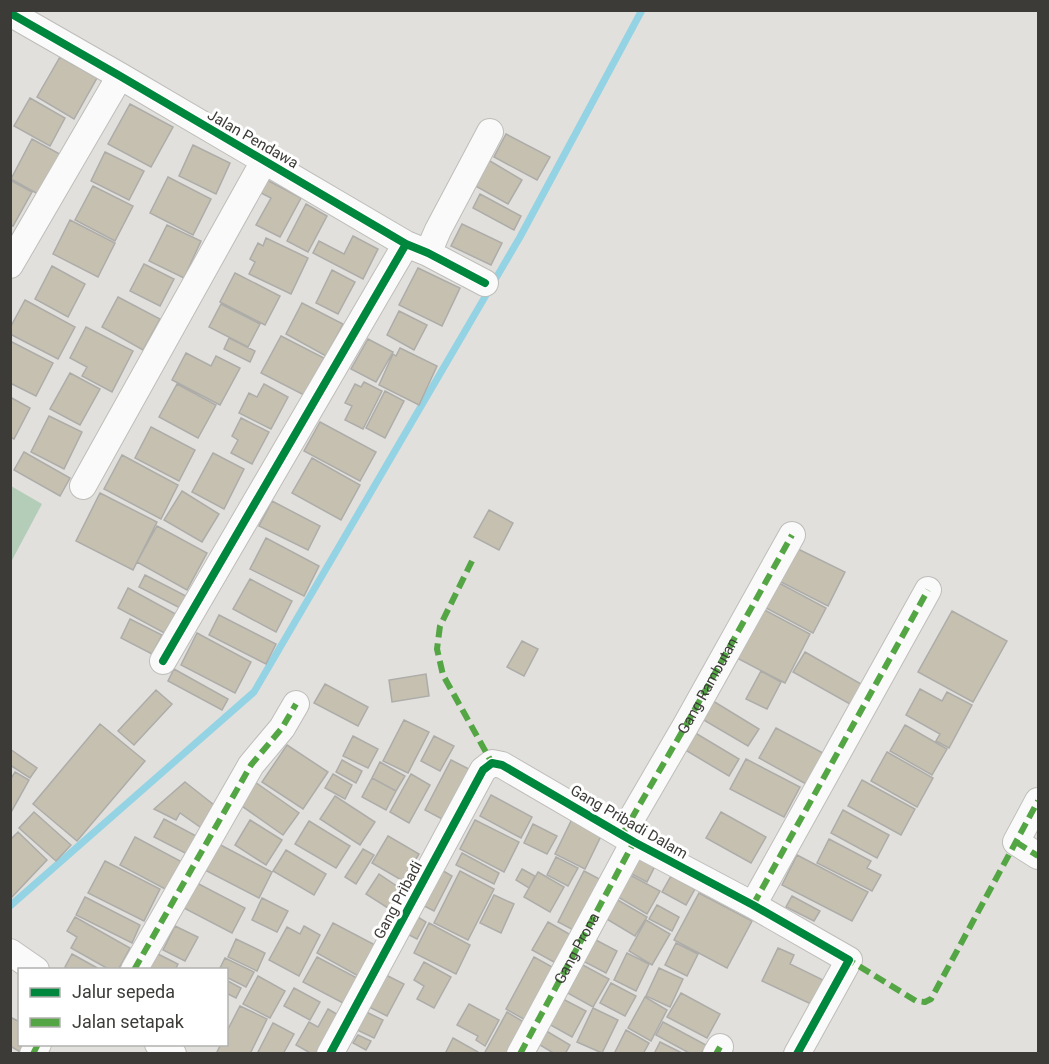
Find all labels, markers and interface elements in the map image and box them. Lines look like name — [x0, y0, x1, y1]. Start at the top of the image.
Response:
street label: Jalan Pendawa — [204, 106, 302, 172]
street label: Gang Rambutan — [674, 635, 742, 737]
street label: Gang Pribadi Dalam — [567, 781, 691, 863]
street label: Gang Pribadi — [370, 858, 426, 942]
street label: Gang Prona — [550, 910, 603, 987]
legend — [18, 968, 228, 1046]
text: Jalur sepeda — [72, 981, 175, 1002]
text: Jalan setapak — [72, 1011, 185, 1032]

